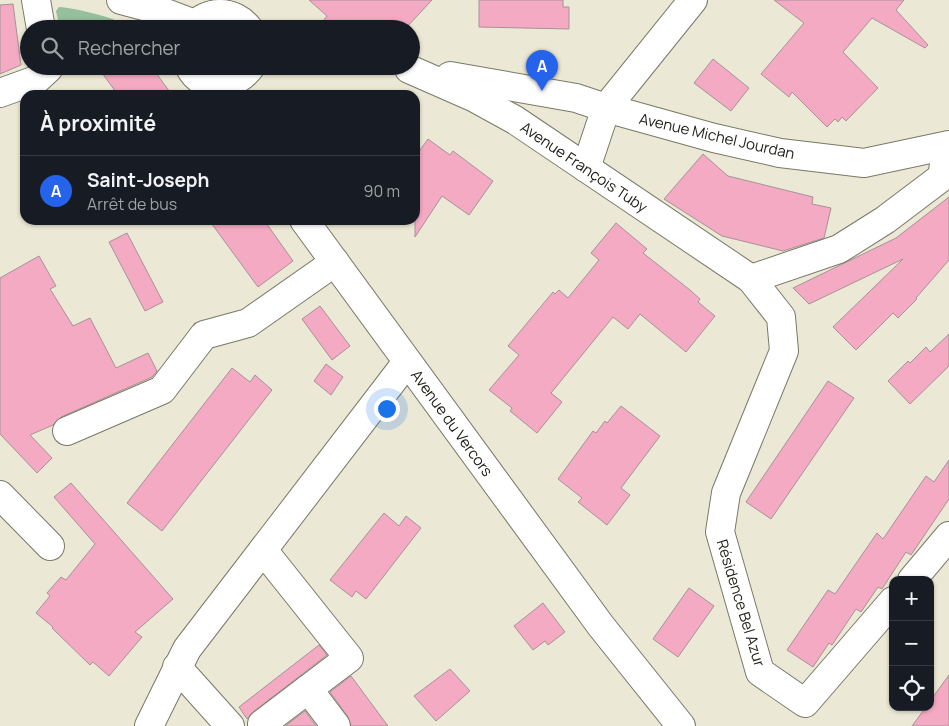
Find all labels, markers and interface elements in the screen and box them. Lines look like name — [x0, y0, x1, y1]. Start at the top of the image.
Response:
search box — [20, 20, 420, 75]
icon: search — [38, 34, 66, 62]
text: Rechercher — [78, 35, 180, 61]
pin: A — [526, 50, 558, 91]
street label: Avenue Michel Jourdan — [637, 108, 797, 164]
text: À proximité — [40, 109, 156, 137]
street label: Avenue François Tuby — [516, 117, 652, 217]
text: Saint-Joseph — [87, 167, 209, 193]
text: A — [51, 180, 61, 202]
text: 90 m — [364, 180, 400, 202]
text: Arrêt de bus — [87, 193, 177, 215]
street label: Avenue du Vercors — [406, 365, 498, 481]
your location — [374, 396, 400, 422]
street label: Résidence Bel Azur — [712, 537, 771, 670]
map controls — [889, 576, 934, 711]
button: + — [889, 576, 934, 621]
button: − — [889, 621, 934, 666]
button: locate — [889, 666, 934, 711]

